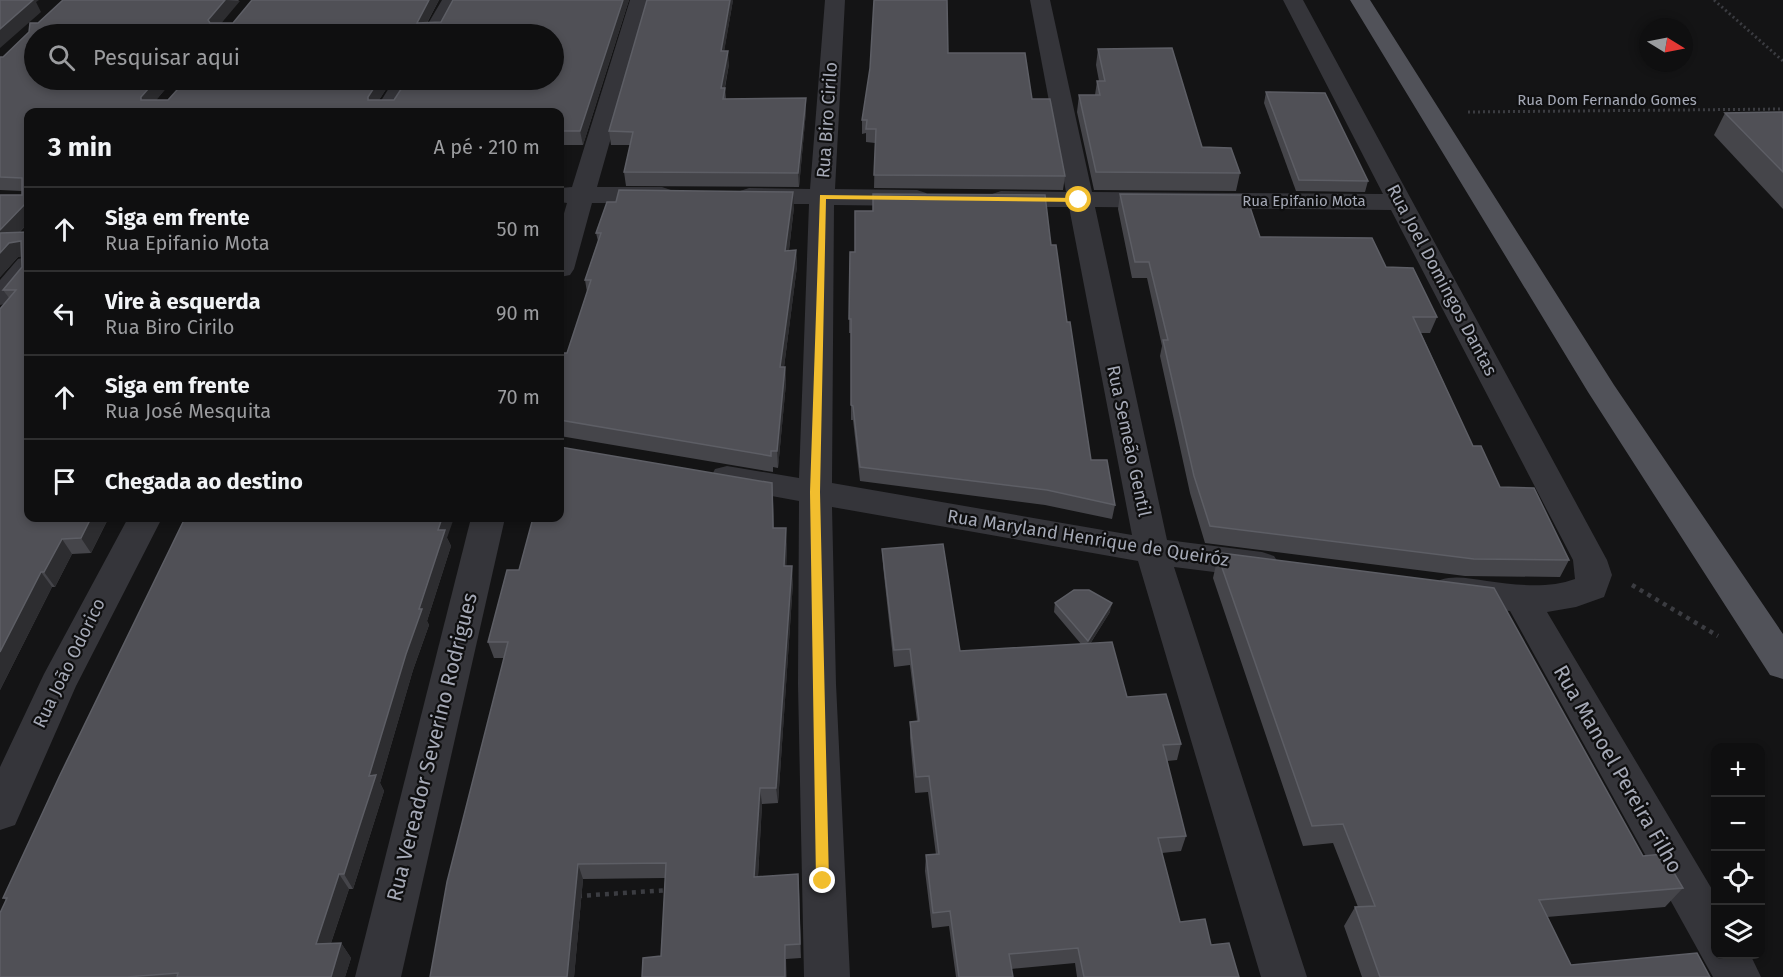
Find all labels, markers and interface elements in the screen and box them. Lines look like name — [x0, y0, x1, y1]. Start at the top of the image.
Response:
north arrow — [1639, 18, 1693, 72]
search box — [24, 24, 564, 90]
icon: search — [45, 41, 78, 74]
text: Pesquisar aqui — [93, 44, 240, 71]
street label: Rua Biro Cirilo — [812, 61, 842, 179]
street label: Rua Dom Fernando Gomes — [1517, 91, 1697, 109]
text: 3 min — [48, 132, 112, 163]
text: A pé · 210 m — [433, 135, 540, 159]
street label: Rua Joel Domingos Dantas — [1382, 180, 1502, 380]
route start — [1065, 186, 1091, 212]
street label: Rua Epifanio Mota — [1242, 192, 1366, 210]
text: Siga em frente — [105, 204, 250, 231]
icon: ahead — [48, 213, 81, 246]
text: 50 m — [496, 217, 540, 241]
text: Rua Epifanio Mota — [105, 231, 270, 255]
text: Vire à esquerda — [105, 288, 261, 315]
icon: left — [48, 297, 81, 330]
text: 90 m — [496, 301, 540, 325]
text: Rua Biro Cirilo — [105, 315, 234, 339]
street label: Rua Semeão Gentil — [1102, 363, 1156, 519]
text: Siga em frente — [105, 372, 250, 399]
icon: ahead — [48, 381, 81, 414]
text: 70 m — [498, 385, 540, 409]
text: Rua José Mesquita — [105, 399, 271, 423]
icon: arrive — [48, 465, 81, 498]
text: Chegada ao destino — [105, 468, 303, 495]
street label: Rua Maryland Henrique de Queiróz — [946, 505, 1231, 571]
street label: Rua Vereador Severino Rodrigues — [381, 590, 483, 904]
street label: Rua João Odorico — [28, 595, 110, 731]
street label: Rua Manoel Pereira Filho — [1548, 660, 1688, 878]
map controls — [1711, 743, 1765, 959]
button: + — [1711, 743, 1765, 797]
button: − — [1711, 797, 1765, 851]
button: locate — [1711, 851, 1765, 905]
route end — [809, 867, 835, 893]
button: layers — [1711, 905, 1765, 959]

